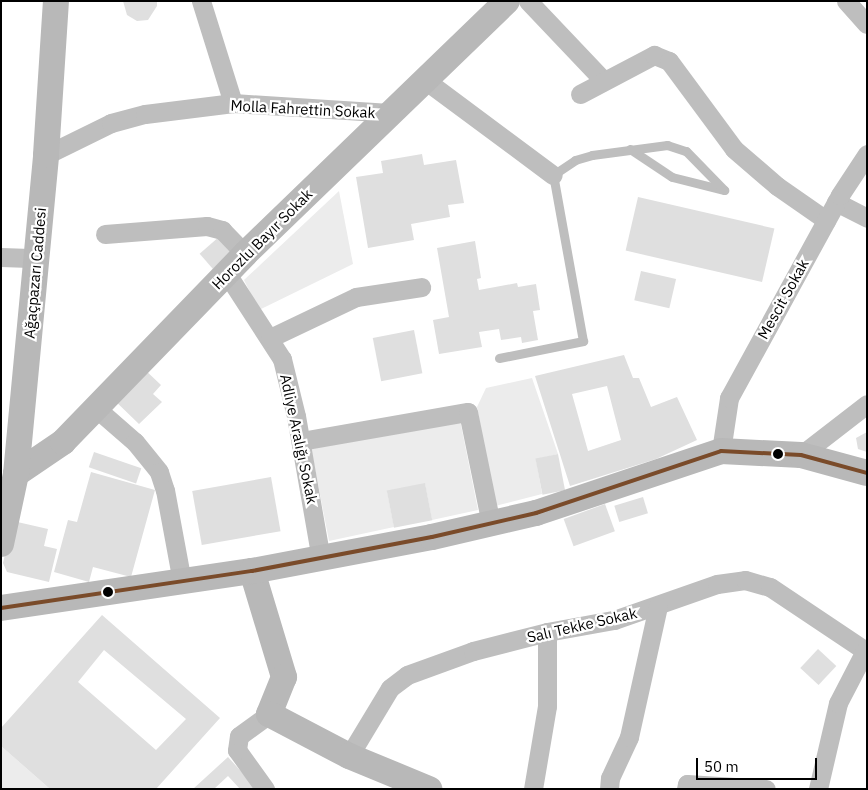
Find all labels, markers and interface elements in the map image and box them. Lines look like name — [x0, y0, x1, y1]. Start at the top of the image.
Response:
street label: Molla Fahrettin Sokak — [230, 96, 376, 122]
street label: Horozlu Bayır Sokak — [208, 185, 316, 293]
street label: Ağaçpazarı Caddesi — [20, 207, 50, 339]
street label: Mescit Sokak — [754, 256, 812, 342]
street label: Adliye Aralığı Sokak — [276, 372, 322, 506]
unlabelled marker — [773, 449, 783, 459]
unlabelled marker — [103, 587, 113, 597]
street label: Salı Tekke Sokak — [525, 604, 639, 646]
scale bar — [698, 748, 819, 780]
text: 50 m — [704, 757, 739, 776]

